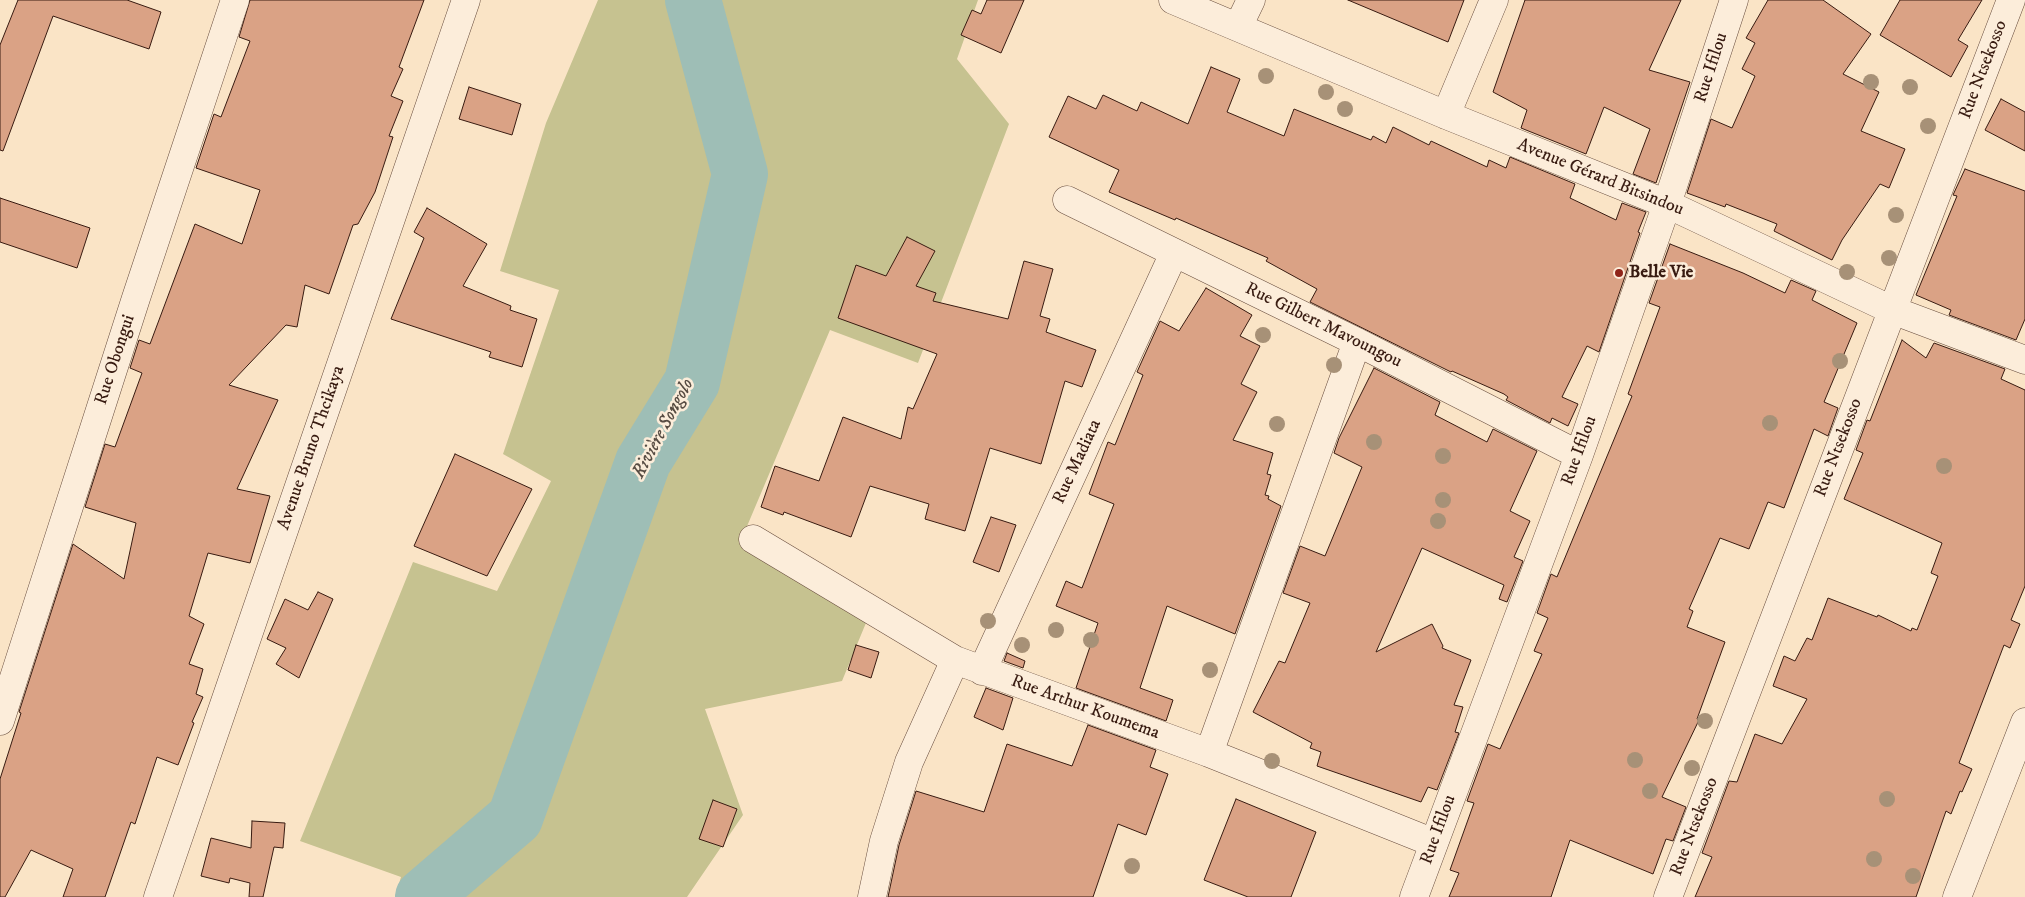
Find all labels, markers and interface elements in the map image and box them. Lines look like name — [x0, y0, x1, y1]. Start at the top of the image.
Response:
street label: Rue Ntsekosso — [1955, 18, 2013, 122]
street label: Rue Ifilou — [1691, 30, 1733, 106]
street label: Avenue Gérard Bitsindou — [1514, 135, 1686, 221]
place label: Belle Vie — [1629, 262, 1693, 284]
marker: Belle Vie — [1613, 267, 1625, 279]
street label: Rue Gilbert Mavoungou — [1241, 279, 1405, 373]
street label: Rue Obongui — [91, 312, 141, 408]
street label: Avenue Bruno Thcikaya — [274, 363, 350, 533]
water label: Rivière Songolo — [628, 375, 700, 483]
street label: Rue Ntsekosso — [1810, 396, 1868, 500]
street label: Rue Ifilou — [1557, 413, 1603, 489]
street label: Rue Madiata — [1049, 416, 1107, 508]
street label: Rue Arthur Koumema — [1008, 671, 1162, 745]
street label: Rue Ntsekosso — [1666, 775, 1724, 879]
street label: Rue Ifilou — [1416, 792, 1462, 868]

